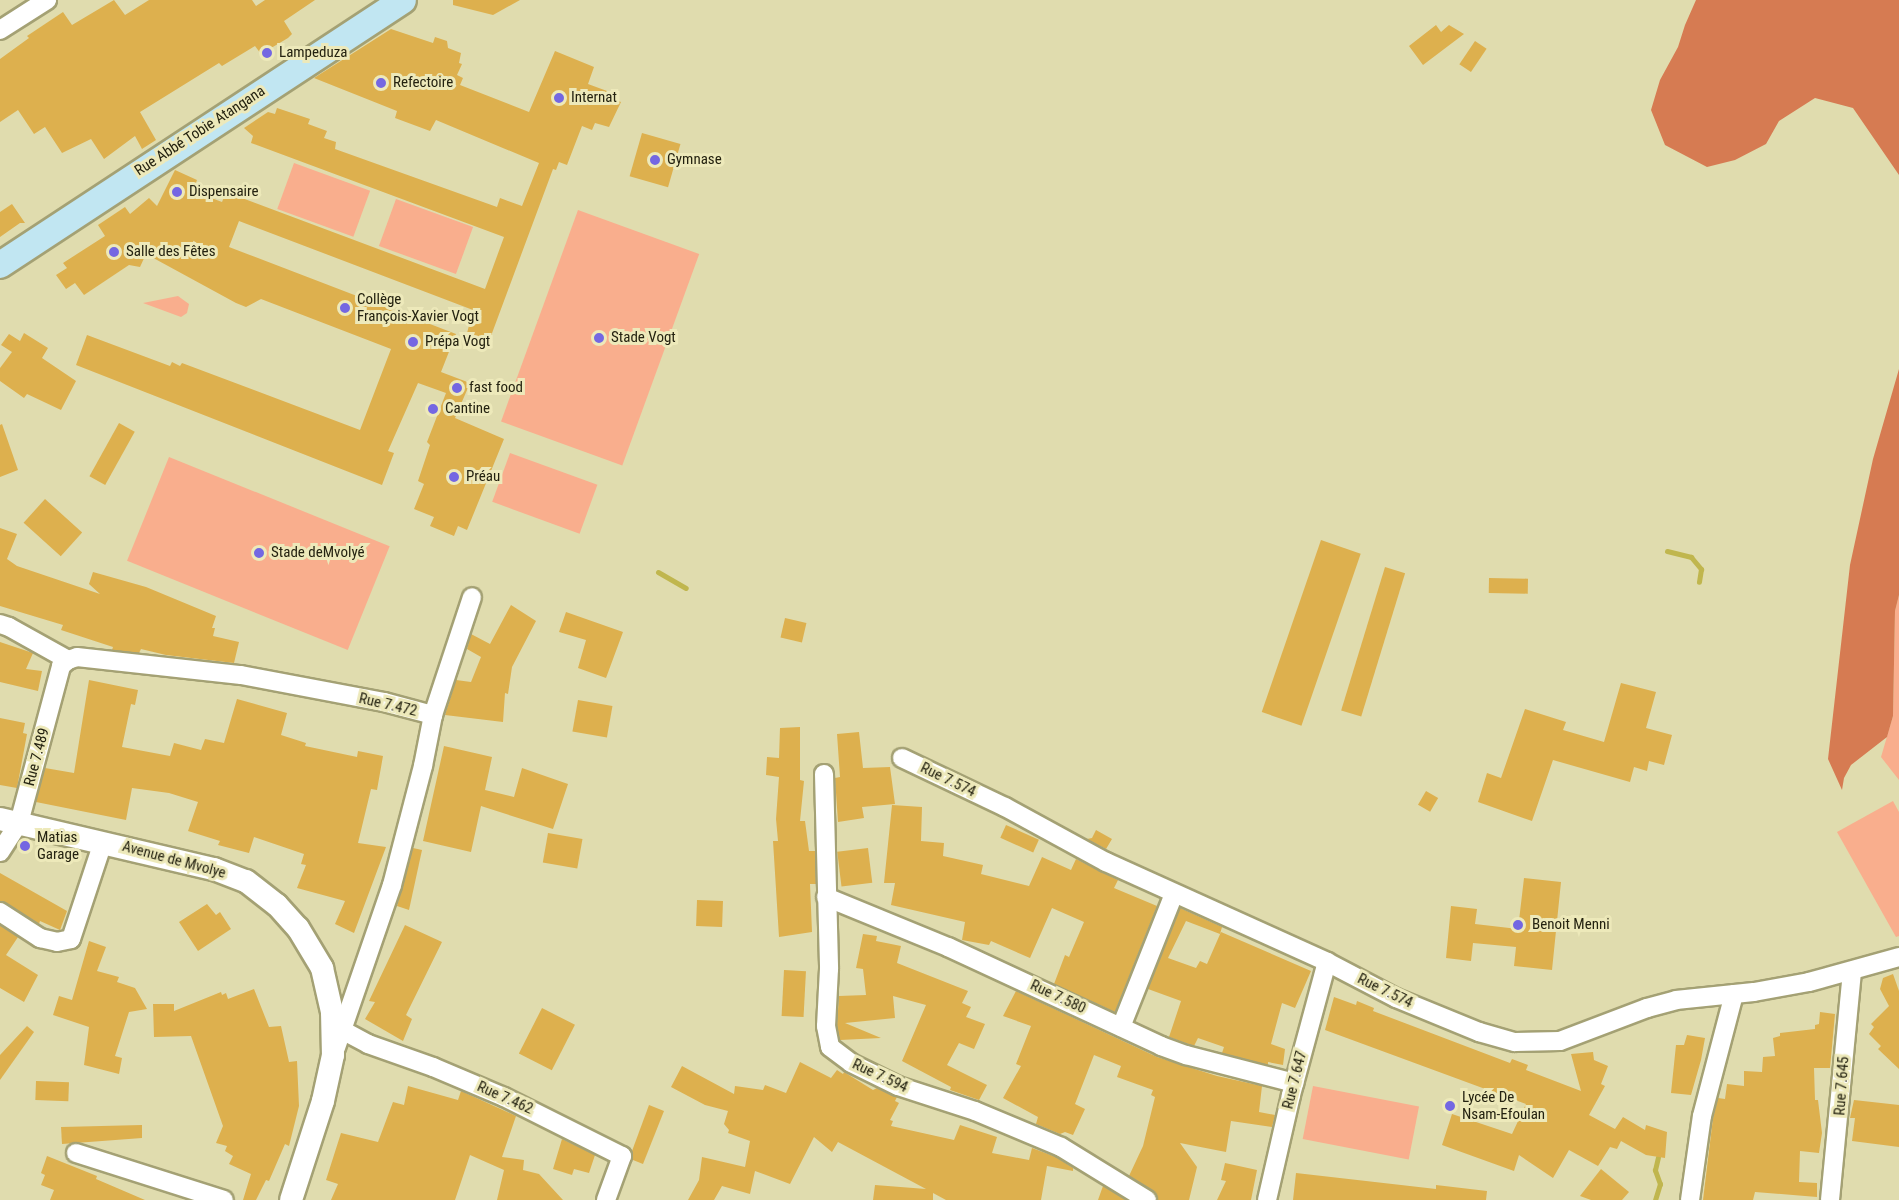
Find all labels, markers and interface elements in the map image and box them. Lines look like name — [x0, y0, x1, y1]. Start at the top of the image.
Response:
place label: Lampeduza — [279, 44, 348, 62]
marker: Lampeduza — [260, 46, 274, 60]
place label: Refectoire — [393, 74, 453, 92]
marker: Refectoire — [374, 76, 388, 90]
street label: Rue Abbé Tobie Atangana — [131, 82, 269, 180]
place label: Internat — [571, 89, 617, 107]
marker: Internat — [552, 91, 566, 105]
place label: Gymnase — [667, 151, 722, 169]
marker: Gymnase — [648, 153, 662, 167]
place label: Dispensaire — [189, 183, 258, 201]
marker: Dispensaire — [170, 185, 184, 199]
place label: Salle des Fêtes — [126, 243, 215, 261]
marker: Salle des Fêtes — [107, 245, 121, 259]
place label: Collège François-Xavier Vogt — [357, 290, 479, 325]
marker: Collège François-Xavier Vogt — [338, 301, 352, 315]
place label: Stade Vogt — [611, 329, 676, 347]
marker: Stade Vogt — [592, 331, 606, 345]
place label: Prépa Vogt — [425, 333, 490, 351]
marker: Prépa Vogt — [406, 335, 420, 349]
place label: fast food — [469, 379, 523, 397]
marker: fast food — [450, 381, 464, 395]
place label: Cantine — [445, 400, 490, 418]
marker: Cantine — [426, 402, 440, 416]
place label: Préau — [466, 468, 500, 486]
marker: Préau — [447, 470, 461, 484]
place label: Stade deMvolyé — [271, 544, 365, 562]
marker: Stade deMvolyé — [252, 546, 266, 560]
street label: Rue 7.472 — [357, 690, 419, 720]
street label: Rue 7.489 — [21, 726, 53, 788]
street label: Rue 7.574 — [917, 759, 979, 801]
place label: Matias Garage — [37, 828, 79, 863]
street label: Avenue de Mvolye — [120, 838, 228, 882]
marker: Matias Garage — [18, 839, 32, 853]
marker: Benoit Menni — [1509, 916, 1527, 934]
place label: Benoit Menni — [1532, 916, 1610, 934]
street label: Rue 7.574 — [1354, 970, 1416, 1012]
street label: Rue 7.580 — [1027, 976, 1089, 1018]
street label: Rue 7.647 — [1279, 1049, 1311, 1111]
street label: Rue 7.594 — [849, 1055, 911, 1097]
street label: Rue 7.645 — [1831, 1056, 1853, 1116]
street label: Rue 7.462 — [474, 1078, 536, 1118]
place label: Lycée De Nsam-Efoulan — [1462, 1088, 1545, 1123]
marker: Lycée De Nsam-Efoulan — [1443, 1099, 1457, 1113]

